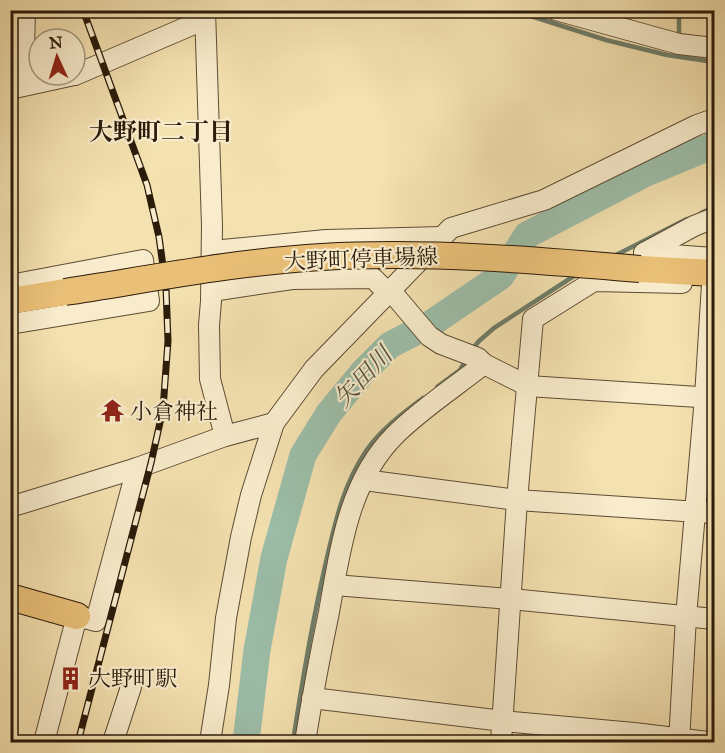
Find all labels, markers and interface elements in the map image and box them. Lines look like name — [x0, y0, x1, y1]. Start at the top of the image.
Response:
north arrow — [27, 27, 87, 87]
text: N — [49, 33, 64, 52]
district label: 大野町二丁目 — [89, 117, 233, 147]
street label: 大野町停車場線 — [284, 243, 438, 275]
water label: 矢田川 — [327, 338, 401, 414]
temple icon: 小倉神社 — [99, 398, 125, 424]
place label: 小倉神社 — [130, 398, 218, 425]
building icon: 大野町駅 — [58, 665, 84, 691]
place label: 大野町駅 — [89, 665, 177, 692]

